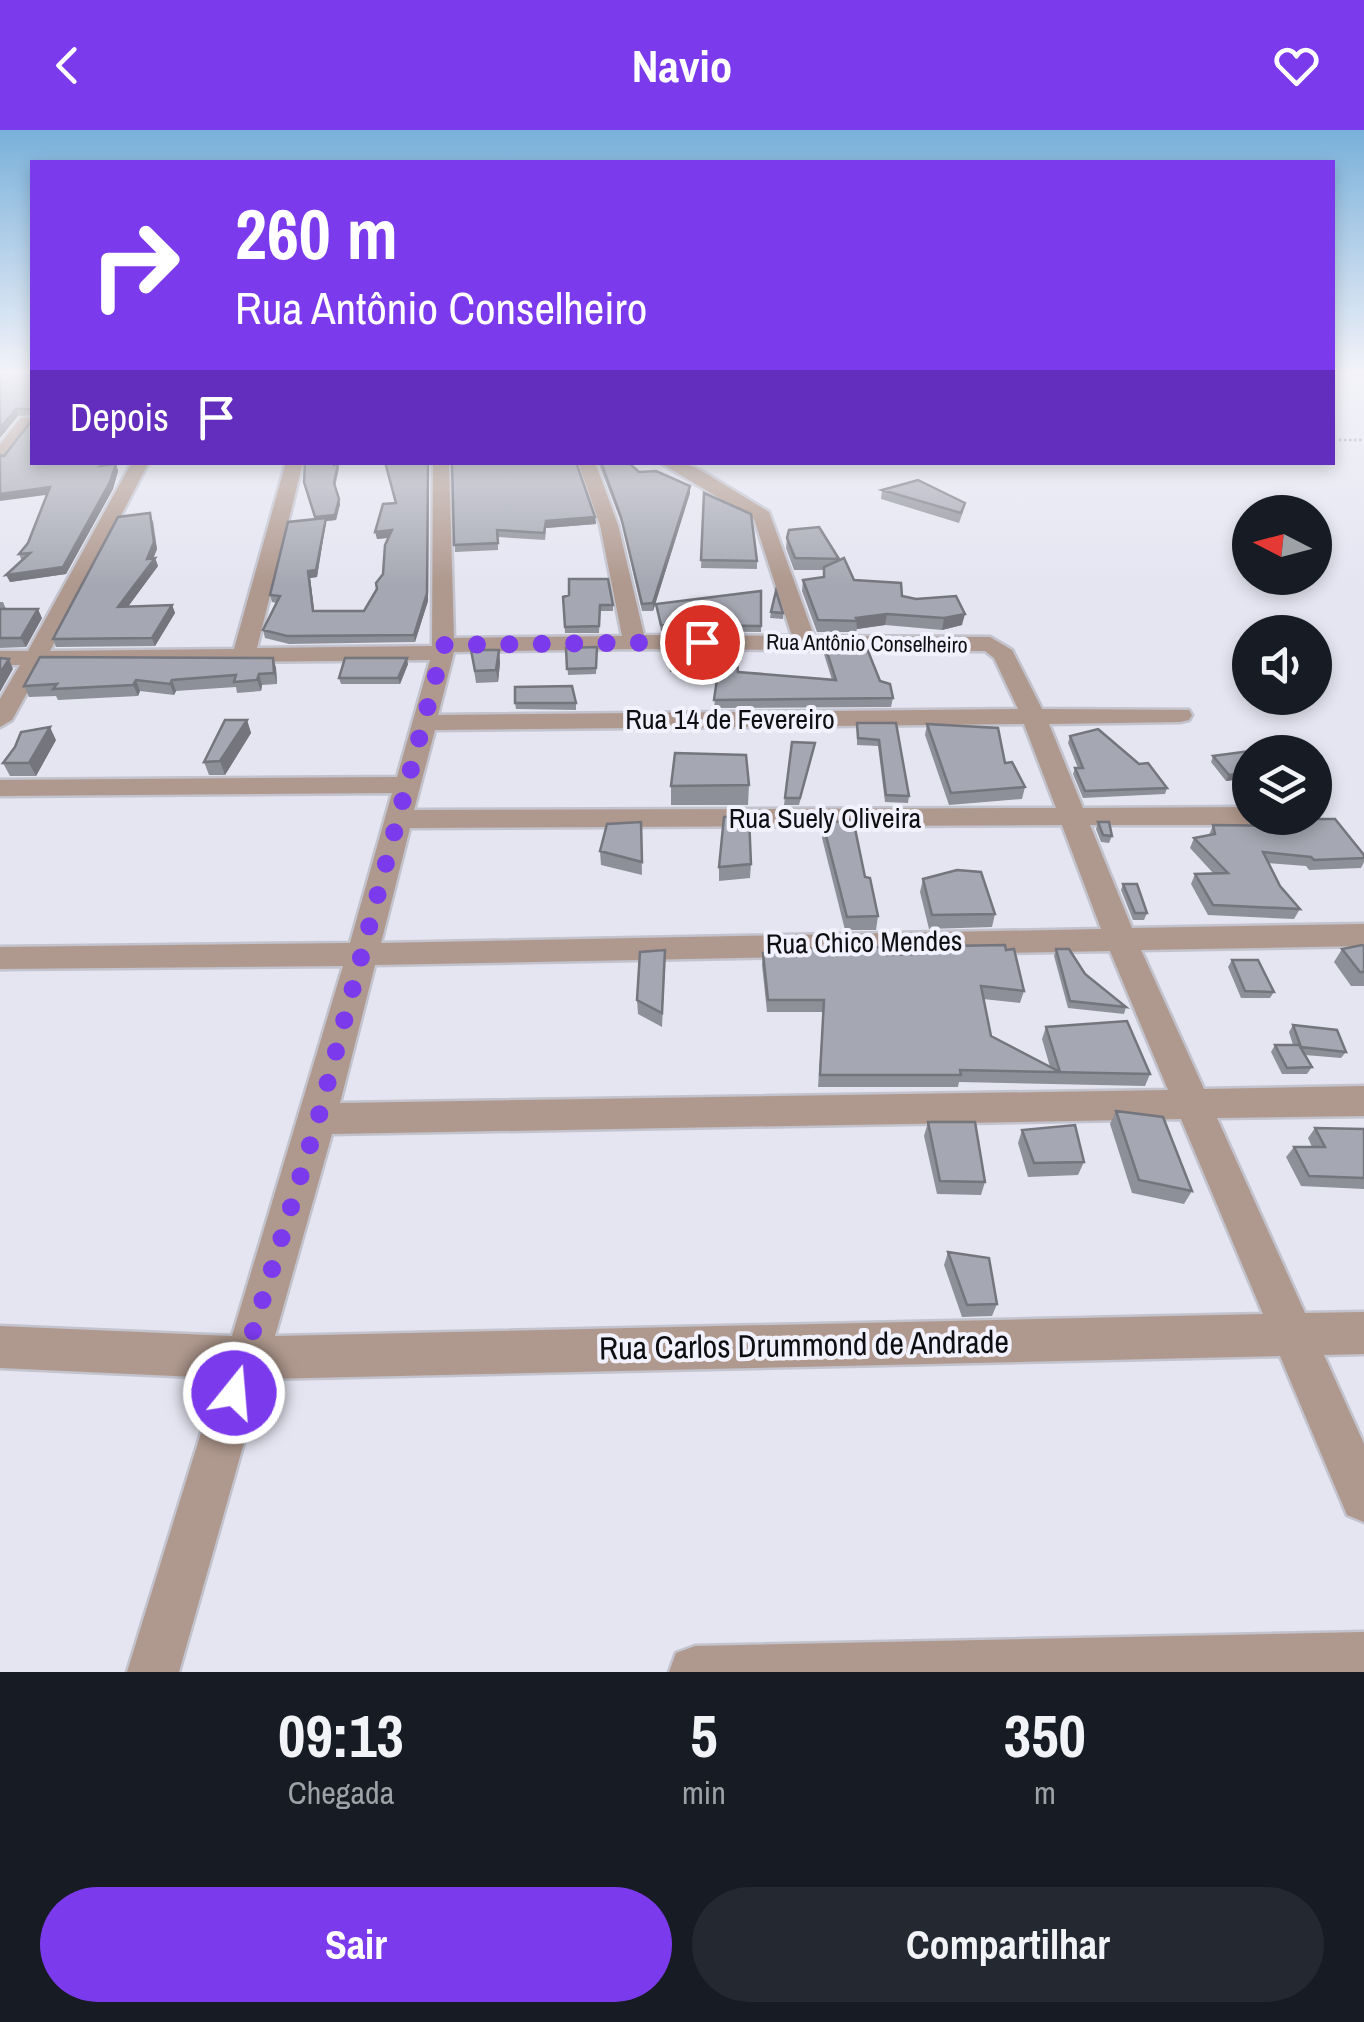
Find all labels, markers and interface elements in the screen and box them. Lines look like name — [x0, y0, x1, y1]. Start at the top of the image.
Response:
text: Navio — [632, 35, 732, 96]
icon: back — [40, 38, 95, 93]
icon: heart — [1269, 38, 1324, 93]
text: 260 m — [235, 187, 398, 281]
icon: right — [70, 200, 200, 330]
text: Rua Antônio Conselheiro — [235, 277, 647, 338]
icon: arrive — [189, 390, 244, 445]
text: Depois — [70, 392, 169, 443]
north arrow — [1232, 495, 1332, 595]
map controls — [1232, 495, 1332, 835]
pin — [660, 600, 745, 685]
icon: arrive — [675, 615, 730, 670]
button: sound — [1232, 615, 1332, 715]
street label: Rua Antônio Conselheiro — [766, 626, 968, 660]
street label: Rua 14 de Fevereiro — [625, 700, 835, 738]
button: layers — [1232, 735, 1332, 835]
street label: Rua Suely Oliveira — [729, 799, 922, 837]
street label: Rua Chico Mendes — [765, 921, 963, 963]
street label: Rua Carlos Drummond de Andrade — [599, 1319, 1009, 1370]
position arrow — [182, 1341, 286, 1445]
text: 09:13 — [278, 1695, 404, 1776]
text: 5 — [690, 1695, 718, 1776]
text: 350 — [1004, 1695, 1086, 1776]
text: Chegada — [288, 1771, 394, 1814]
text: min — [682, 1771, 726, 1814]
text: m — [1034, 1771, 1056, 1814]
button: Sair — [40, 1887, 672, 2002]
button: Compartilhar — [692, 1887, 1324, 2002]

